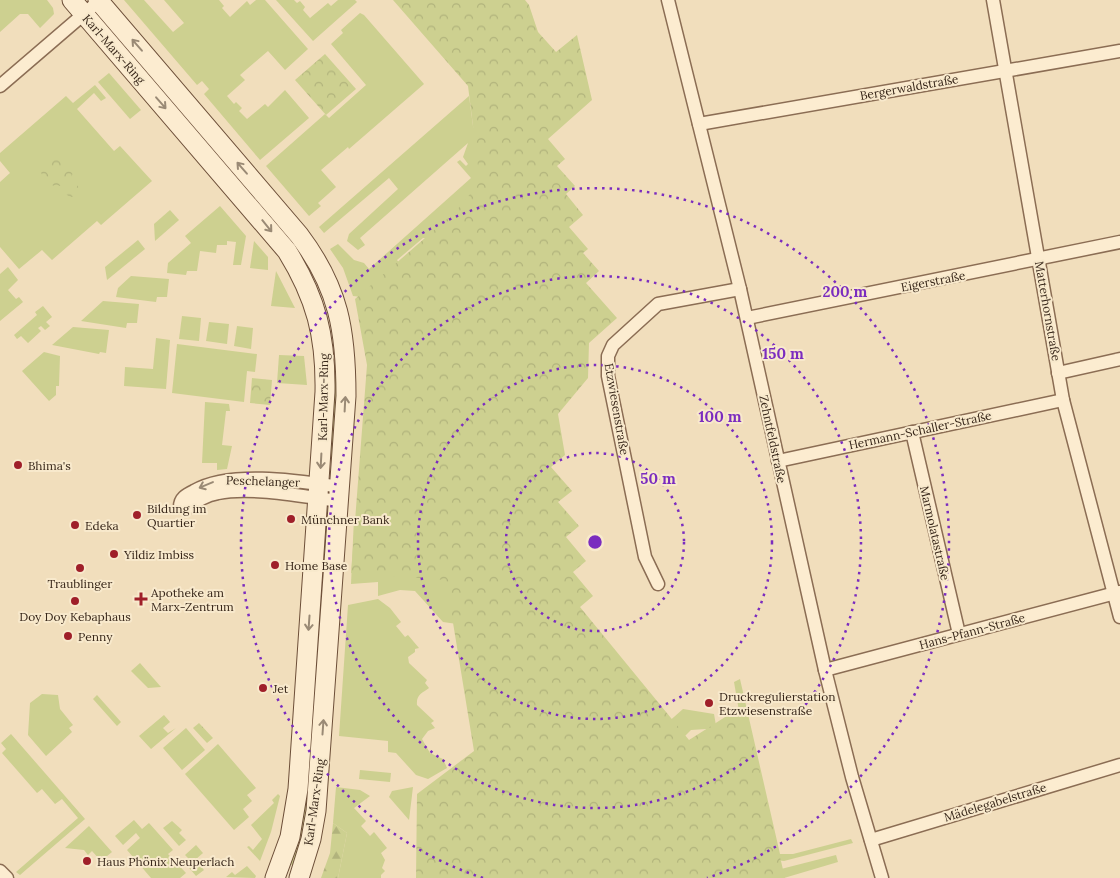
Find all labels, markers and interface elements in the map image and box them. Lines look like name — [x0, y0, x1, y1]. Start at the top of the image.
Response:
street label: Karl-Marx-Ring — [80, 11, 149, 87]
one-way arrow — [131, 38, 142, 51]
street label: Bergerwaldstraße — [859, 71, 960, 103]
one-way arrow — [155, 96, 166, 109]
one-way arrow — [237, 162, 248, 175]
one-way arrow — [261, 219, 272, 232]
street label: Matterhornstraße — [1032, 260, 1064, 363]
street label: Eigerstraße — [900, 267, 967, 295]
text: 200 m — [823, 282, 868, 301]
text: 150 m — [762, 344, 804, 363]
street label: Karl-Marx-Ring — [315, 353, 331, 441]
street label: Etzwiesenstraße — [602, 362, 633, 457]
street label: Zehntfeldstraße — [756, 393, 790, 485]
one-way arrow — [341, 396, 350, 412]
text: 100 m — [699, 407, 742, 426]
street label: Hermann-Schaller-Straße — [847, 407, 993, 452]
one-way arrow — [317, 453, 326, 469]
place label: Bhima's — [28, 458, 71, 473]
marker: Bhima's — [12, 459, 24, 471]
text: 50 m — [640, 469, 676, 488]
street label: Peschelanger — [226, 472, 301, 490]
one-way arrow — [199, 481, 214, 490]
street label: Marmolatastraße — [917, 484, 953, 582]
place label: Bildung im Quartier — [147, 501, 207, 530]
marker: Bildung im Quartier — [131, 509, 143, 521]
place label: Münchner Bank — [301, 512, 390, 527]
marker: Münchner Bank — [285, 513, 297, 525]
place label: Edeka — [85, 518, 119, 533]
marker: Edeka — [69, 519, 81, 531]
centre of rings — [586, 533, 604, 551]
place label: Yildiz Imbiss — [123, 547, 195, 562]
marker: Yildiz Imbiss — [108, 548, 120, 560]
place label: Home Base — [285, 558, 348, 573]
marker: Home Base — [269, 559, 281, 571]
marker: Traublinger — [74, 562, 86, 574]
place label: Traublinger — [47, 576, 113, 591]
place label: Apotheke am Marx-Zentrum — [150, 585, 234, 614]
marker: Apotheke am Marx-Zentrum — [135, 593, 147, 605]
marker: Doy Doy Kebaphaus — [69, 595, 81, 607]
place label: Doy Doy Kebaphaus — [19, 609, 131, 624]
street label: Hans-Pfann-Straße — [917, 610, 1027, 652]
one-way arrow — [305, 615, 314, 631]
place label: Penny — [78, 629, 113, 644]
marker: Penny — [62, 630, 74, 642]
place label: Jet — [272, 681, 289, 696]
marker: Jet — [257, 682, 269, 694]
place label: Druckregulierstation Etzwiesenstraße — [719, 689, 836, 718]
marker: Druckregulierstation Etzwiesenstraße — [703, 697, 715, 709]
one-way arrow — [318, 719, 327, 735]
street label: Karl-Marx-Ring — [300, 757, 328, 846]
street label: Mädelegabelstraße — [942, 779, 1049, 825]
place label: Haus Phönix Neuperlach — [97, 854, 234, 869]
marker: Haus Phönix Neuperlach — [81, 855, 93, 867]

